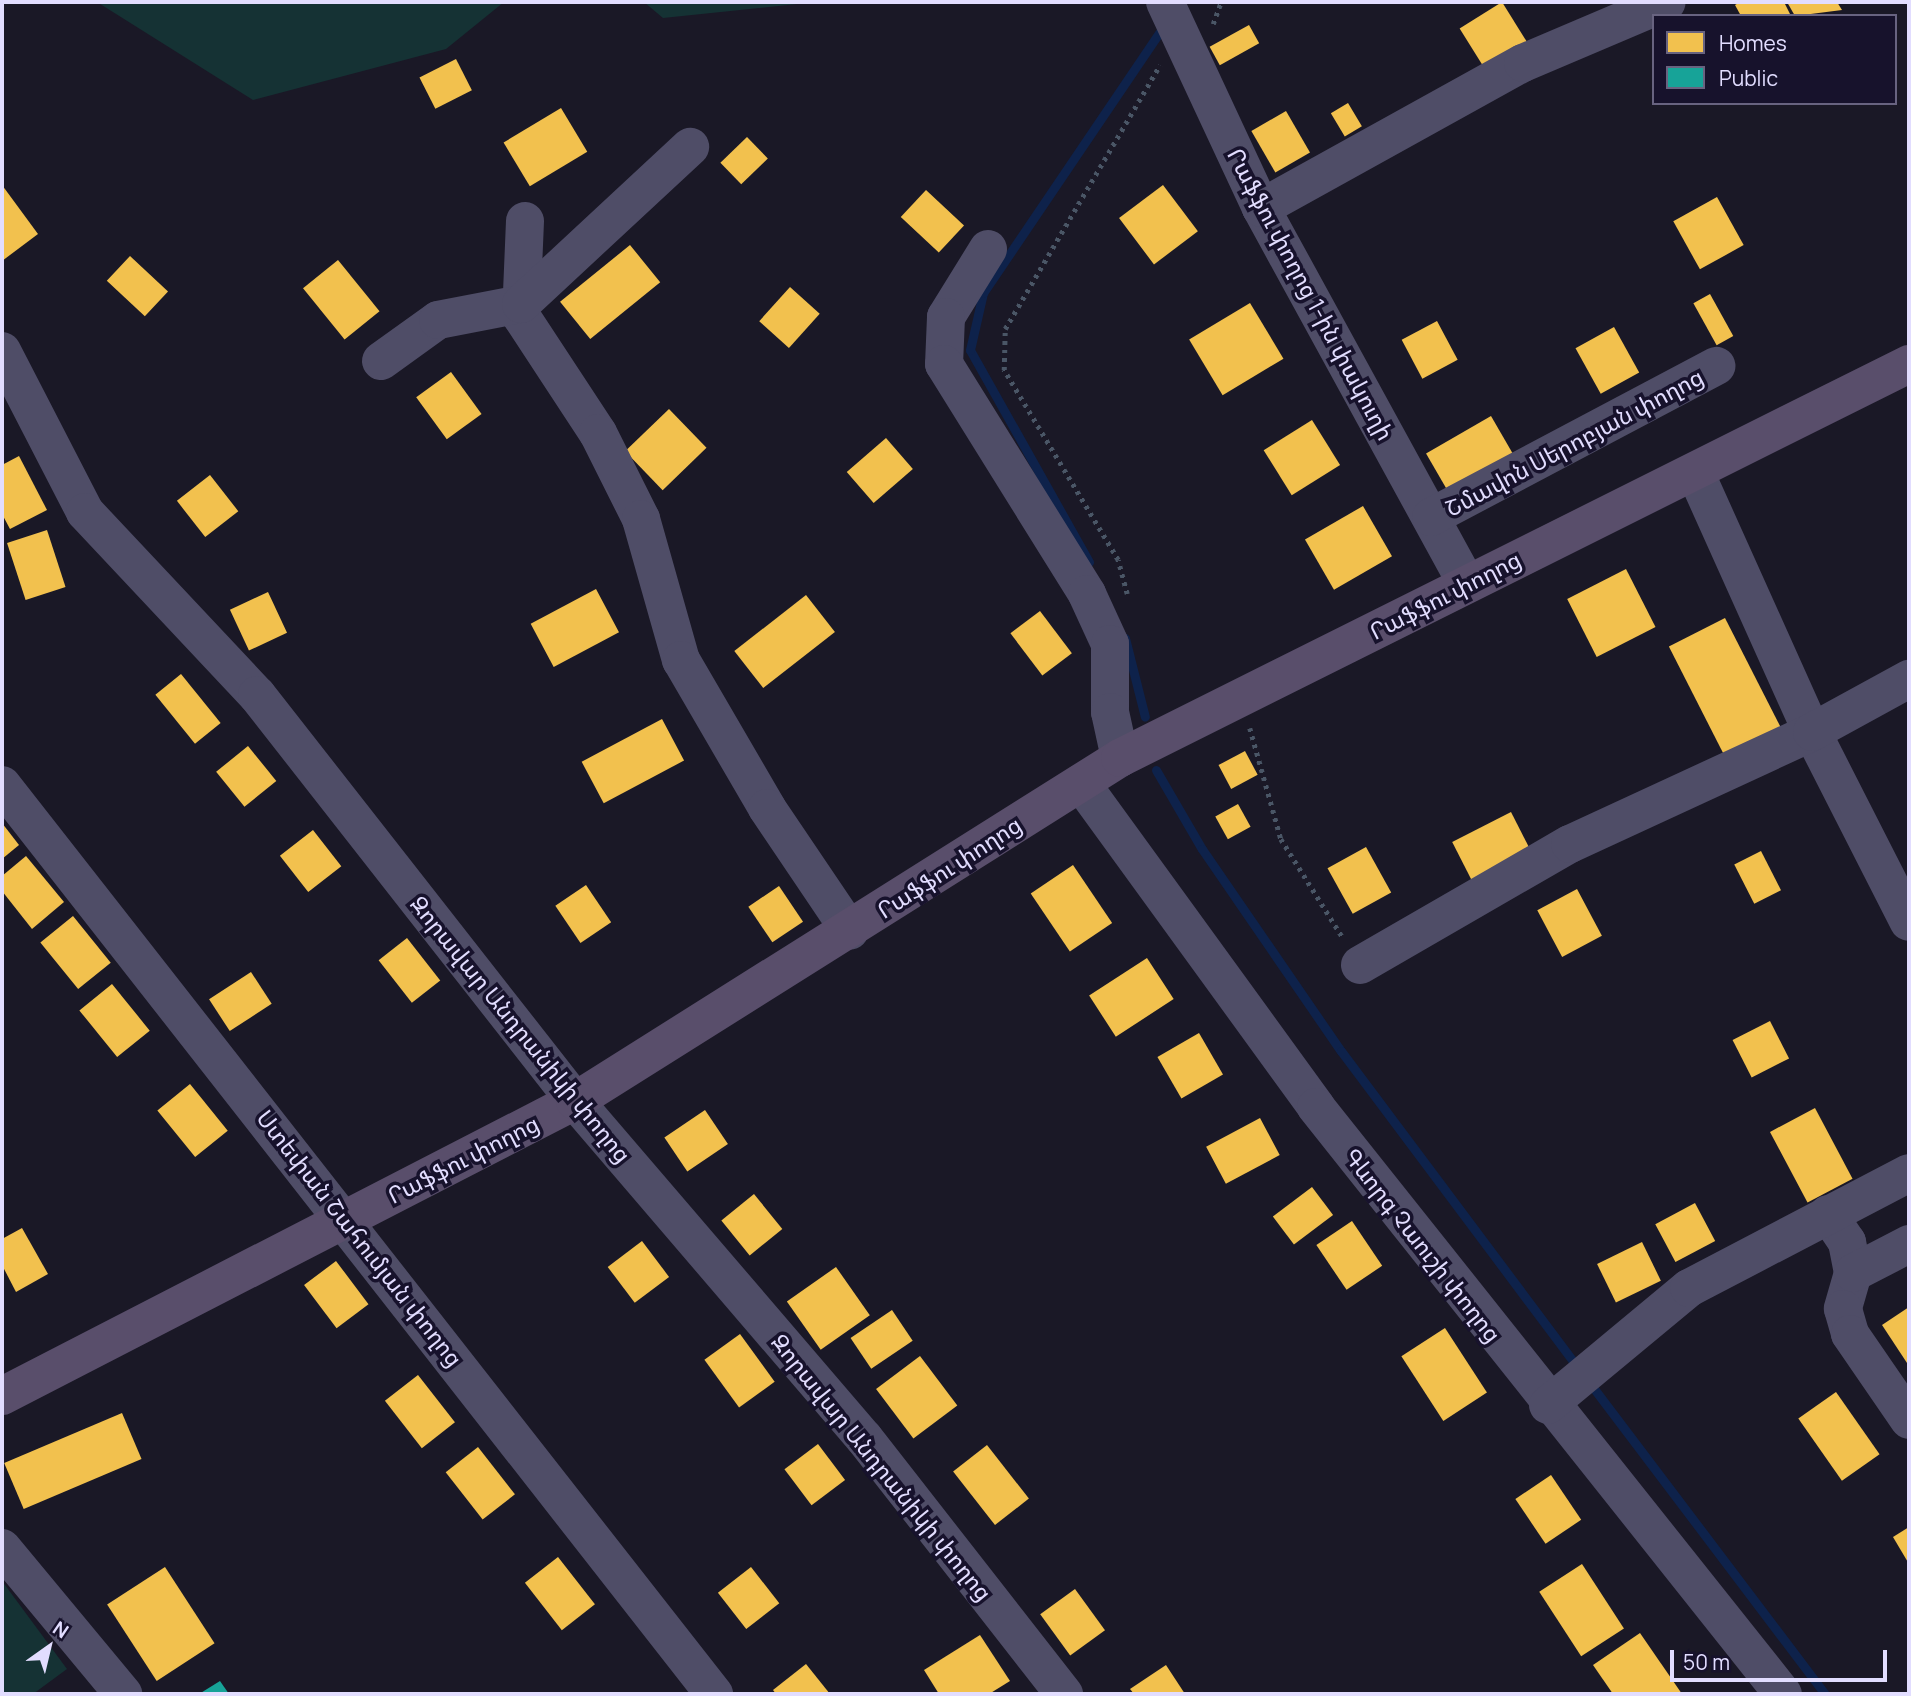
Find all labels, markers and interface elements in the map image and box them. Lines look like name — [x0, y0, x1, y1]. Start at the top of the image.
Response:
legend — [1652, 14, 1897, 105]
text: Homes — [1719, 29, 1787, 57]
text: Public — [1719, 64, 1778, 92]
street label: Րաֆֆու փողոց 1-ին փակուղի — [1222, 143, 1400, 445]
street label: Շմավոն Սերոբյան փողոց — [1440, 362, 1708, 522]
street label: Րաֆֆու փողոց — [1365, 545, 1525, 645]
street label: Րաֆֆու փողոց — [872, 810, 1026, 924]
street label: Զորավար Անդրանիկի փողոց — [405, 890, 637, 1168]
street label: Ստեփան Շահումյան փողոց — [251, 1104, 469, 1372]
street label: Րաֆֆու փողոց — [383, 1109, 543, 1209]
street label: Գևորգ Չաուշի փողոց — [1339, 1143, 1507, 1347]
street label: Զորավար Անդրանիկի փողոց — [766, 1328, 998, 1606]
north arrow — [14, 1612, 84, 1682]
text: N — [48, 1615, 74, 1644]
scale bar — [1673, 1636, 1890, 1680]
text: 50 m — [1683, 1648, 1730, 1676]

